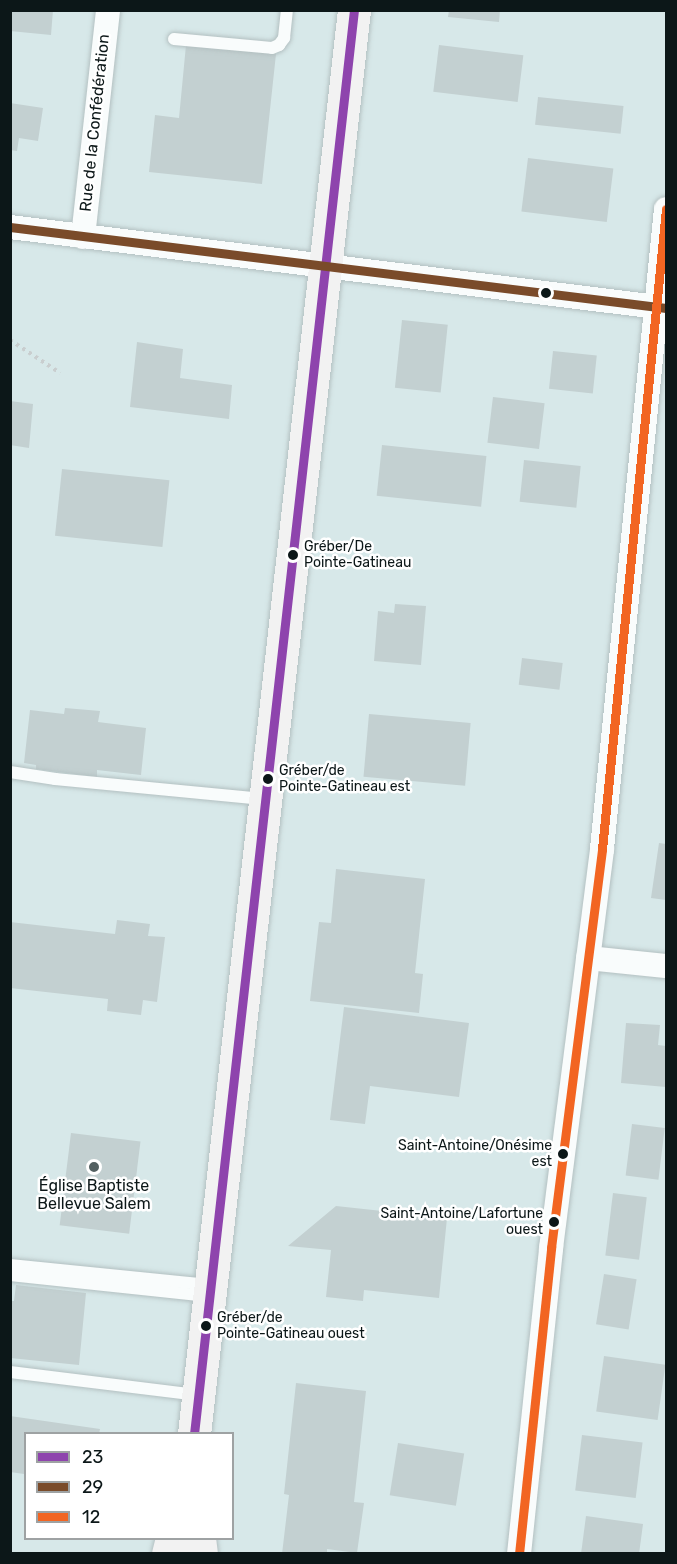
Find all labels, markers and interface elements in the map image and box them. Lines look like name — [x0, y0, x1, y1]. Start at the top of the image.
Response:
street label: Rue de la Confédération — [76, 33, 114, 213]
unlabelled marker — [540, 287, 552, 299]
place label: Gréber/De Pointe-Gatineau — [304, 539, 411, 572]
marker: Gréber/De Pointe-Gatineau — [287, 549, 299, 561]
place label: Gréber/de Pointe-Gatineau est — [279, 763, 410, 796]
marker: Gréber/de Pointe-Gatineau est — [262, 773, 274, 785]
place label: Saint-Antoine/Onésime est — [398, 1138, 552, 1170]
marker: Saint-Antoine/Onésime est — [557, 1148, 569, 1160]
marker: Église Baptiste Bellevue Salem — [87, 1160, 101, 1174]
place label: Église Baptiste Bellevue Salem — [37, 1176, 151, 1214]
place label: Saint-Antoine/Lafortune ouest — [380, 1206, 543, 1238]
marker: Saint-Antoine/Lafortune ouest — [548, 1216, 560, 1228]
place label: Gréber/de Pointe-Gatineau ouest — [217, 1310, 365, 1342]
marker: Gréber/de Pointe-Gatineau ouest — [200, 1320, 212, 1332]
legend — [24, 1432, 234, 1540]
text: 23 — [82, 1446, 103, 1468]
text: 29 — [82, 1476, 103, 1498]
text: 12 — [82, 1506, 100, 1528]

